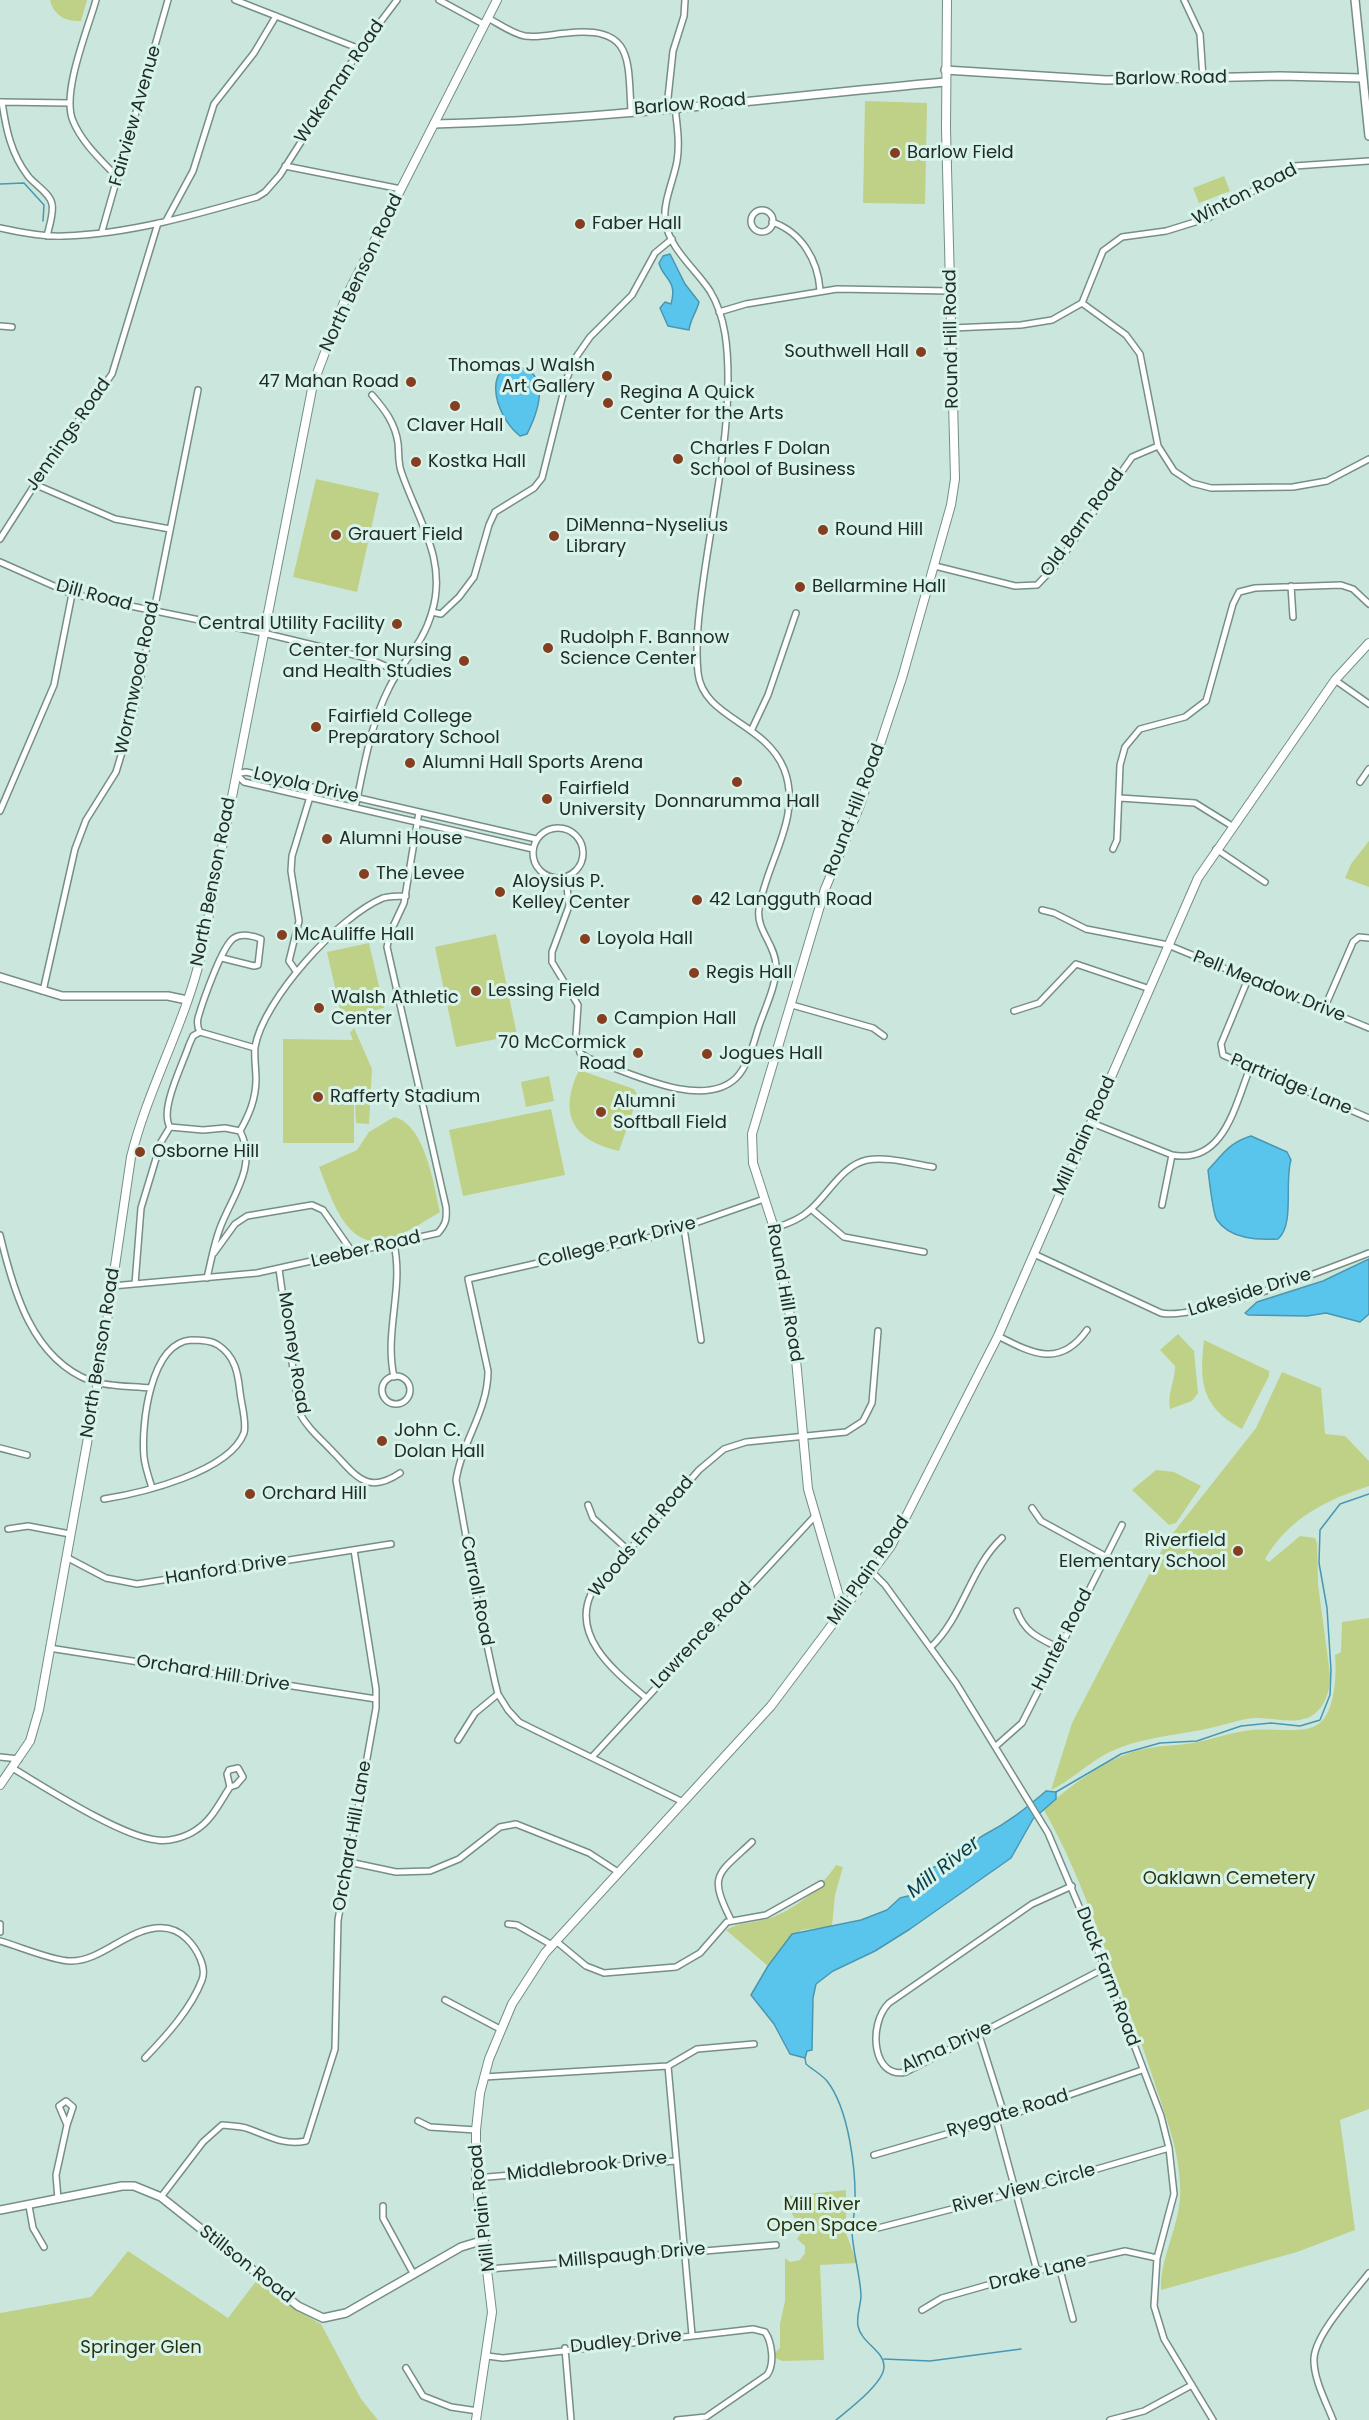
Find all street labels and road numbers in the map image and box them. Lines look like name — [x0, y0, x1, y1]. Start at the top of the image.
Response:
street label: Wakeman Road — [291, 16, 389, 148]
street label: Fairview Avenue — [106, 43, 166, 189]
street label: Barlow Road — [1115, 67, 1227, 91]
street label: Barlow Road — [633, 89, 747, 121]
street label: Winton Road — [1189, 159, 1301, 231]
street label: North Benson Road — [316, 191, 408, 355]
street label: Round Hill Road — [940, 269, 964, 409]
street label: Jennings Road — [22, 374, 116, 496]
street label: Old Barn Road — [1036, 465, 1130, 581]
street label: Dill Road — [54, 576, 134, 616]
street label: Wormwood Road — [111, 600, 165, 756]
street label: Round Hill Road — [820, 741, 890, 879]
street label: Loyola Drive — [251, 763, 361, 809]
street label: North Benson Road — [187, 796, 241, 968]
street label: Pell Meadow Drive — [1190, 947, 1348, 1027]
street label: Partridge Lane — [1227, 1050, 1355, 1120]
street label: Mill Plain Road — [1049, 1073, 1121, 1199]
street label: College Park Drive — [536, 1213, 698, 1273]
street label: Round Hill Road — [761, 1222, 807, 1364]
street label: Leeber Road — [309, 1227, 423, 1273]
street label: Lakeside Drive — [1186, 1264, 1314, 1322]
street label: North Benson Road — [77, 1267, 125, 1439]
street label: Mooney Road — [273, 1291, 313, 1415]
street label: Woods End Road — [585, 1472, 699, 1602]
street label: Mill Plain Road — [823, 1512, 915, 1630]
street label: Carroll Road — [455, 1534, 497, 1648]
street label: Hanford Drive — [164, 1550, 288, 1590]
street label: Lawrence Road — [647, 1578, 757, 1694]
street label: Hunter Road — [1028, 1585, 1098, 1695]
street label: Orchard Hill Drive — [135, 1651, 291, 1697]
street label: Orchard Hill Lane — [329, 1759, 377, 1913]
street label: Duck Farm Road — [1071, 1904, 1143, 2050]
street label: Alma Drive — [898, 2018, 996, 2078]
street label: Ryegate Road — [945, 2085, 1071, 2143]
street label: Mill Plain Road — [466, 2143, 500, 2273]
street label: Middlebrook Drive — [506, 2148, 668, 2186]
street label: River View Circle — [950, 2160, 1098, 2218]
street label: Stillson Road — [194, 2221, 298, 2309]
street label: Millspaugh Drive — [558, 2239, 706, 2273]
street label: Drake Lane — [987, 2250, 1089, 2296]
street label: Dudley Drive — [569, 2325, 683, 2359]

